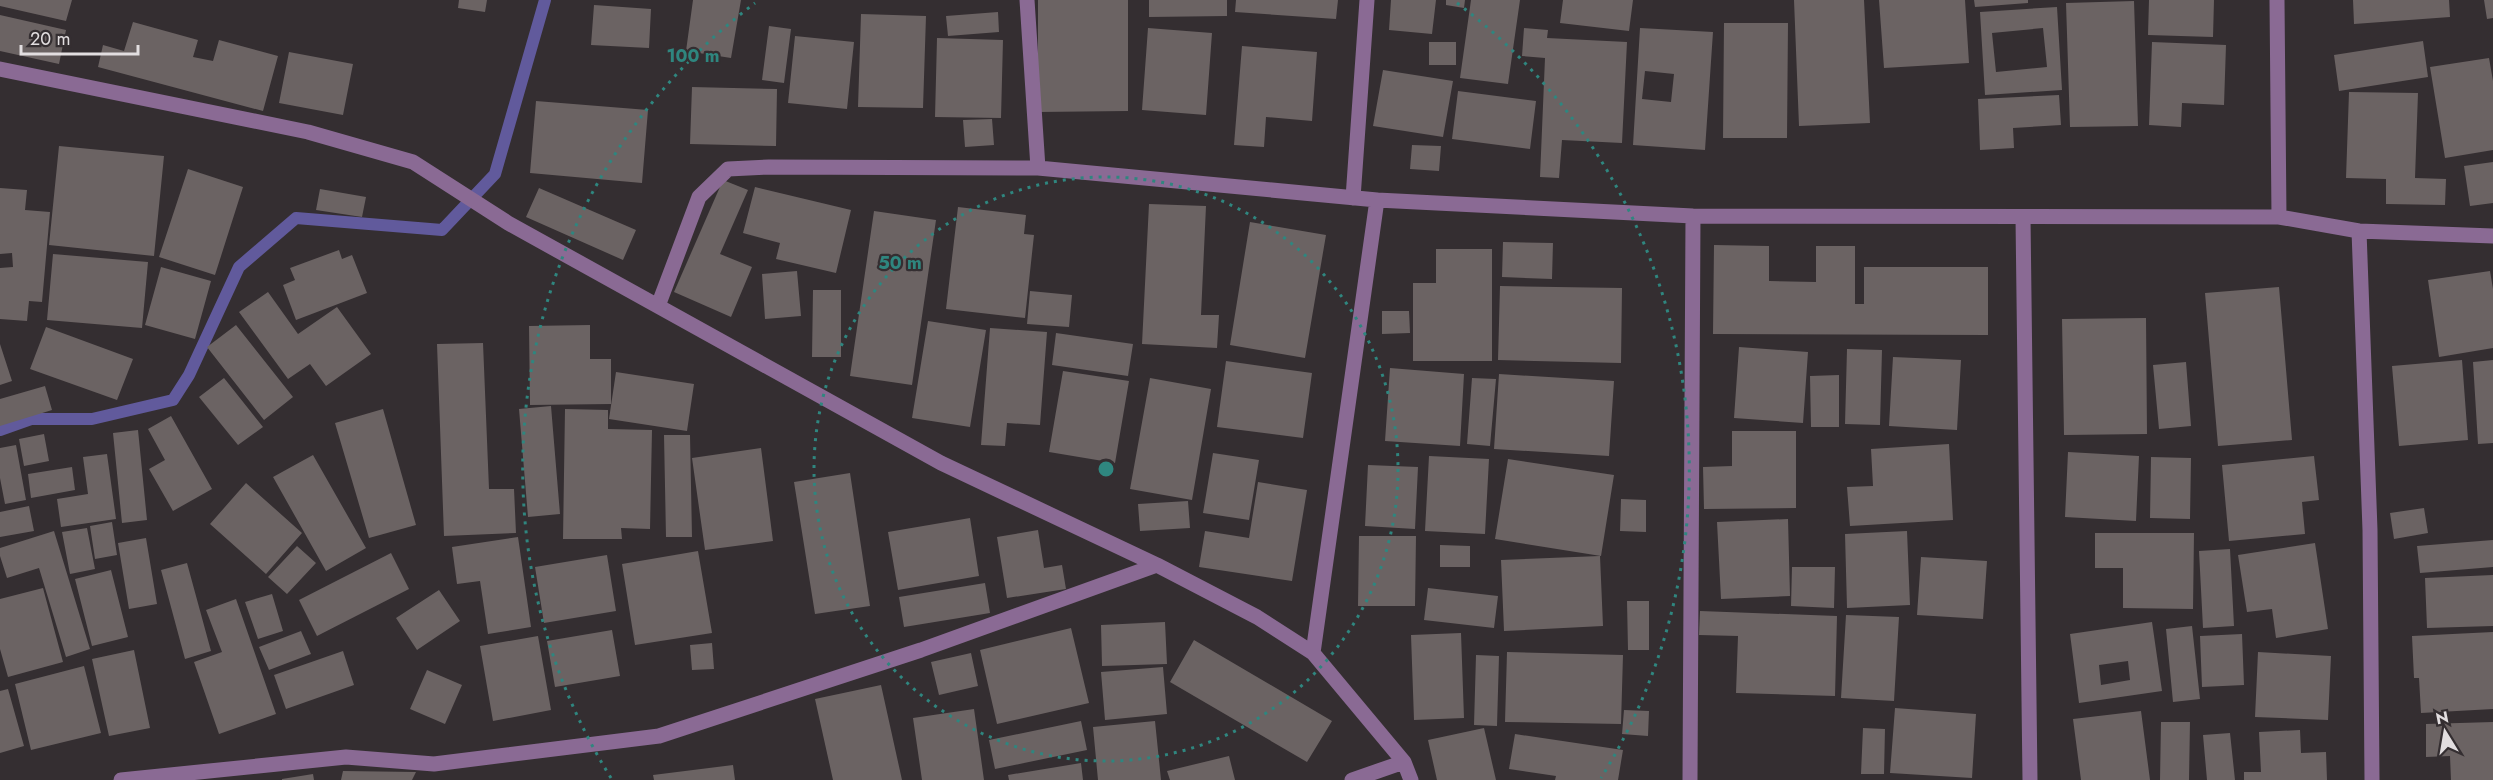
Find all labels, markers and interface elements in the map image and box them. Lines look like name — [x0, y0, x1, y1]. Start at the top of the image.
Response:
scale bar — [21, 18, 138, 56]
text: 20 m — [30, 26, 70, 52]
text: 100 m — [666, 43, 720, 69]
text: 50 m — [878, 250, 922, 276]
centre of rings — [1096, 459, 1116, 479]
north arrow — [2415, 702, 2475, 762]
text: N — [2434, 705, 2451, 730]

